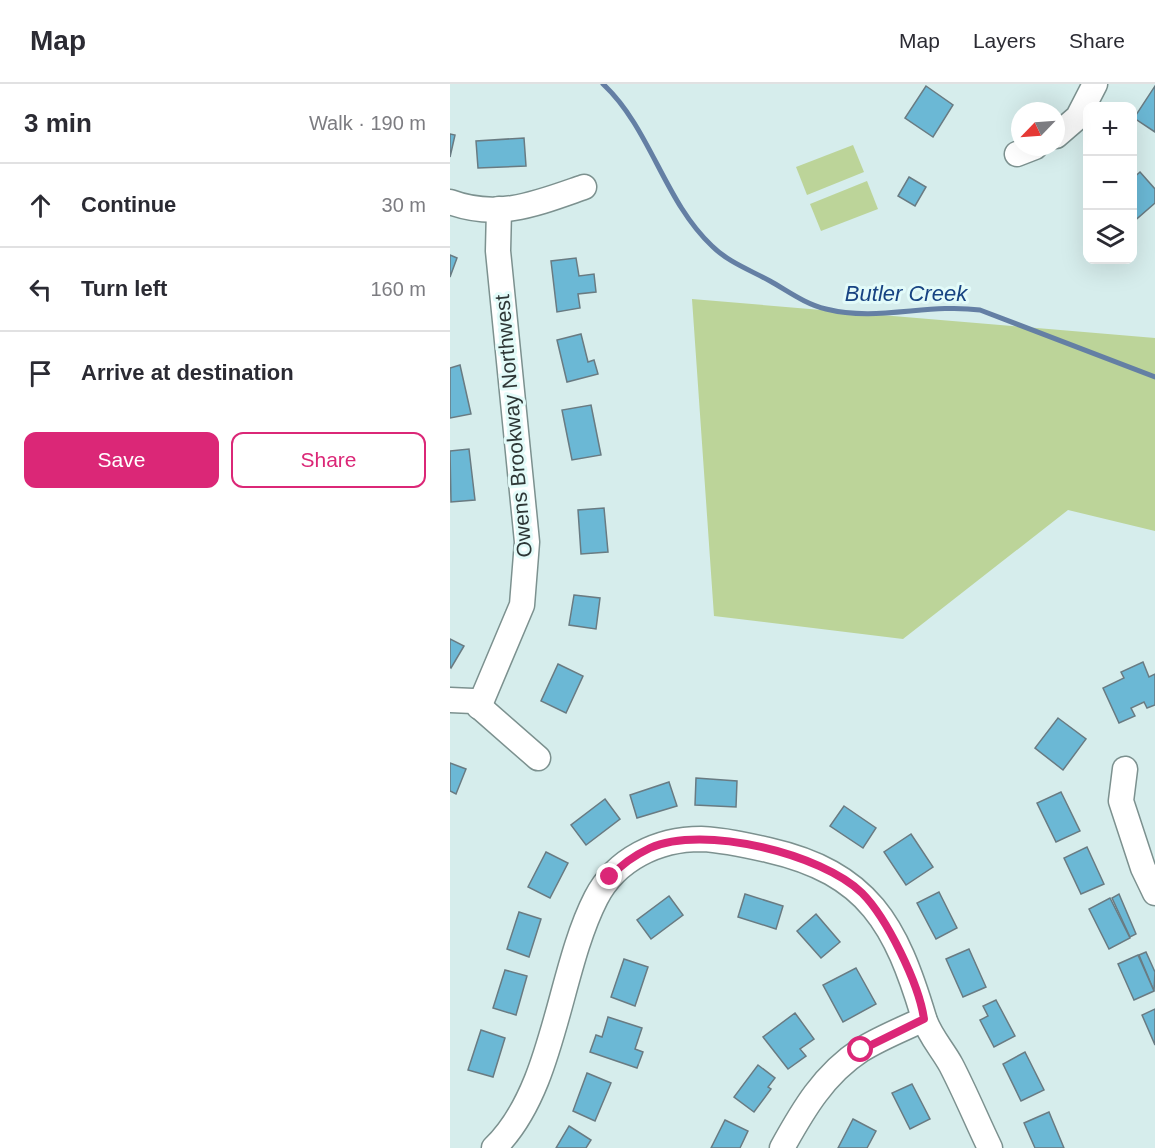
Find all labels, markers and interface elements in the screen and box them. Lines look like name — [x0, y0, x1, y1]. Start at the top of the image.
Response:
text: Map — [30, 25, 86, 56]
text: Map — [899, 29, 940, 52]
text: Layers — [973, 29, 1036, 52]
text: Share — [1069, 29, 1125, 52]
north arrow — [1011, 102, 1065, 156]
map controls — [1083, 102, 1137, 264]
button: + — [1083, 102, 1137, 156]
text: 3 min — [24, 108, 92, 138]
text: Walk · 190 m — [309, 112, 426, 134]
button: − — [1083, 156, 1137, 210]
icon: ahead — [24, 189, 57, 222]
text: Continue — [81, 192, 176, 217]
text: 30 m — [382, 194, 426, 216]
button: layers — [1083, 210, 1137, 264]
icon: left — [24, 273, 57, 306]
text: Turn left — [81, 276, 167, 301]
text: 160 m — [370, 278, 426, 300]
water label: Butler Creek — [845, 281, 968, 306]
street label: Owens Brookway Northwest — [490, 293, 536, 558]
icon: arrive — [24, 357, 57, 390]
text: Arrive at destination — [81, 360, 294, 385]
button: Save — [24, 432, 219, 488]
button: Share — [231, 432, 426, 488]
route end — [596, 863, 622, 889]
route start — [847, 1036, 873, 1062]

